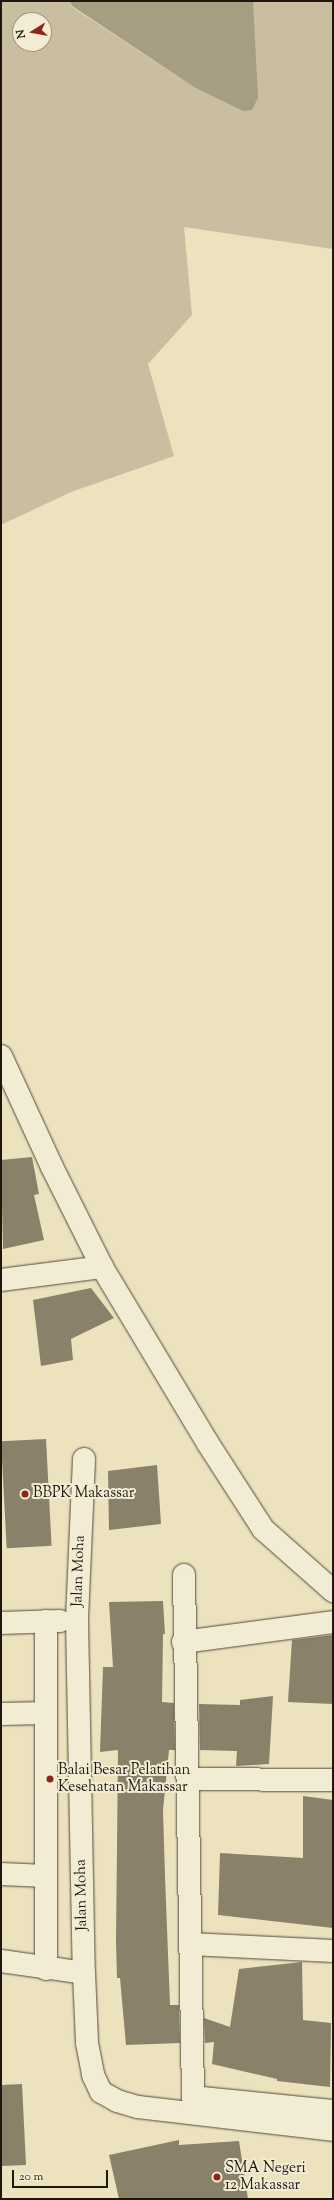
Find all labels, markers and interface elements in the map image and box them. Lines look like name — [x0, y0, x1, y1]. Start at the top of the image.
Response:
north arrow — [12, 12, 52, 52]
text: N — [13, 28, 30, 40]
place label: BBPK Makassar — [33, 1485, 134, 1503]
marker: BBPK Makassar — [20, 1489, 30, 1499]
street label: Jalan Moha — [69, 1535, 89, 1607]
place label: Balai Besar Pelatihan Kesehatan Makassar — [58, 1761, 190, 1796]
marker: Balai Besar Pelatihan Kesehatan Makassar — [45, 1774, 55, 1784]
street label: Jalan Moha — [72, 1859, 92, 1931]
place label: SMA Negeri 12 Makassar — [225, 2159, 306, 2194]
scale bar — [14, 2162, 110, 2188]
text: 20 m — [19, 2168, 43, 2186]
marker: SMA Negeri 12 Makassar — [212, 2172, 222, 2182]

